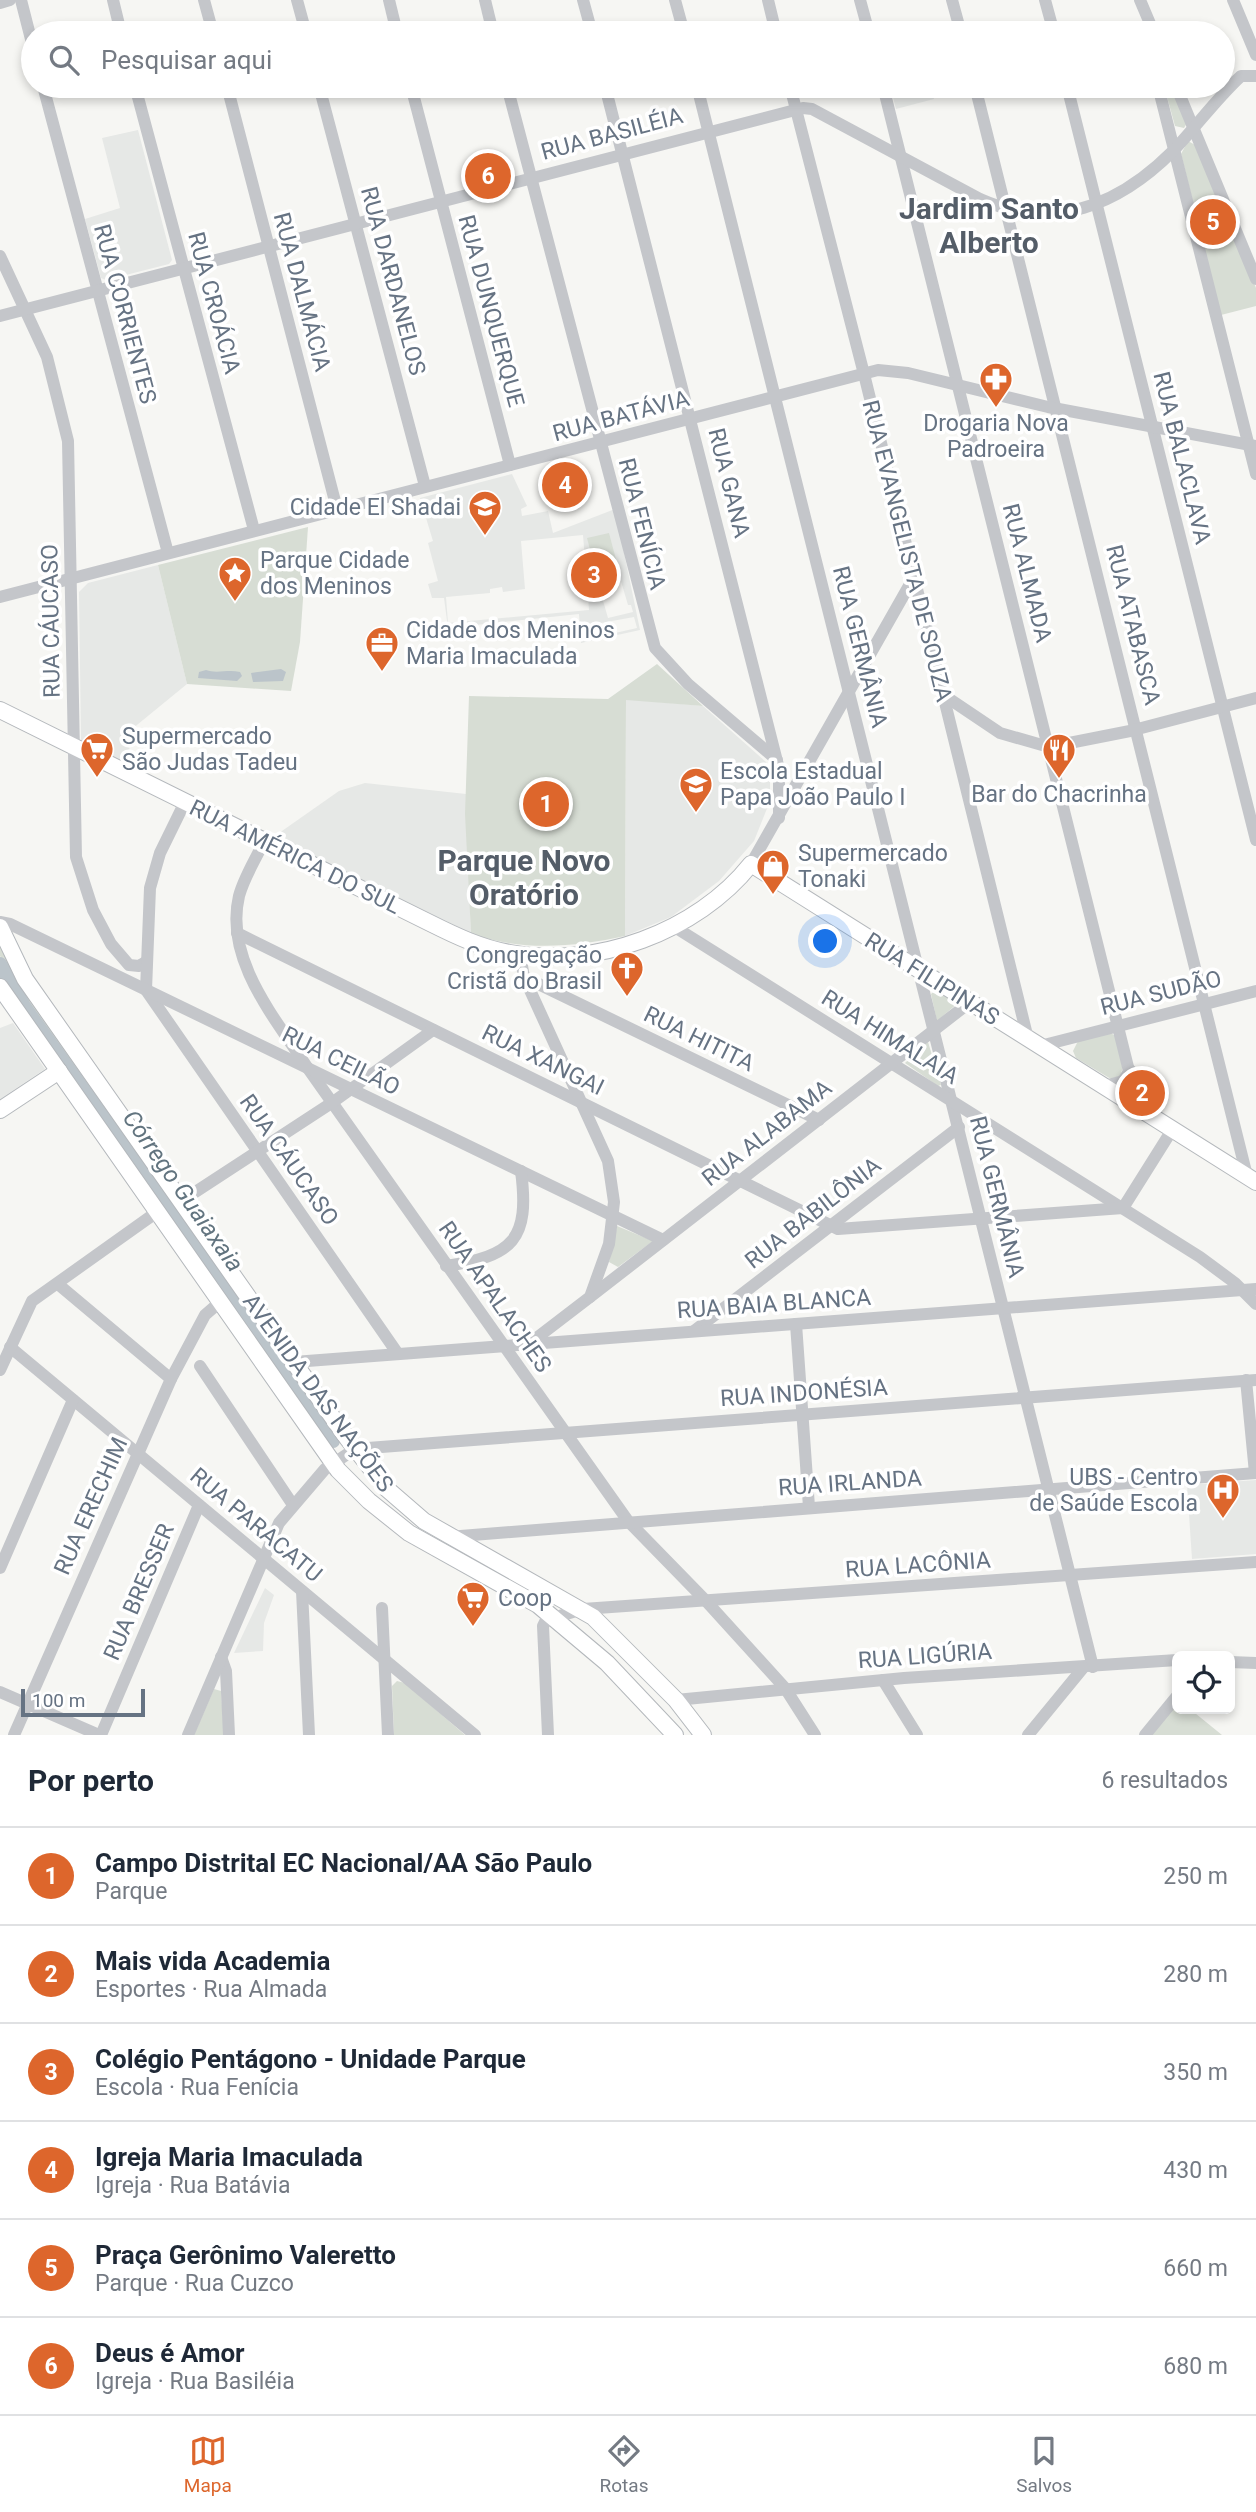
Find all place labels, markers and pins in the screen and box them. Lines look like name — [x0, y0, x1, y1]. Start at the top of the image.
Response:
pin: 6 — [465, 150, 511, 202]
pin: 5 — [1190, 196, 1236, 248]
pharmacy icon: Drogaria Nova Padroeira — [977, 360, 1015, 409]
place label: Drogaria Nova Padroeira — [923, 410, 1069, 463]
pin: 4 — [542, 459, 588, 511]
school or university icon: Cidade El Shadai — [466, 488, 504, 537]
place label: Cidade El Shadai — [290, 494, 461, 521]
place label: Parque Cidade dos Meninos — [260, 547, 409, 600]
pin: 3 — [571, 549, 617, 601]
place icon: Parque Cidade dos Meninos — [216, 554, 254, 603]
place label: Cidade dos Meninos Maria Imaculada — [406, 617, 615, 670]
office icon: Cidade dos Meninos Maria Imaculada — [363, 624, 401, 673]
place label: Supermercado São Judas Tadeu — [122, 723, 298, 776]
supermarket icon: Supermercado São Judas Tadeu — [78, 730, 116, 779]
restaurant icon: Bar do Chacrinha — [1040, 731, 1078, 780]
place label: Escola Estadual Papa João Paulo I — [720, 758, 905, 811]
school or university icon: Escola Estadual Papa João Paulo I — [677, 765, 715, 814]
pin: 1 — [523, 778, 569, 830]
place label: Bar do Chacrinha — [971, 781, 1147, 808]
place label: Supermercado Tonaki — [798, 840, 948, 893]
shop icon: Supermercado Tonaki — [754, 847, 792, 896]
place label: Congregação Cristã do Brasil — [447, 942, 602, 995]
church icon: Congregação Cristã do Brasil — [608, 949, 646, 998]
pin: 2 — [1119, 1067, 1165, 1119]
place label: UBS - Centro de Saúde Escola — [1029, 1464, 1198, 1517]
hospital icon: UBS - Centro de Saúde Escola — [1204, 1471, 1242, 1520]
supermarket icon: Coop — [454, 1579, 492, 1628]
place label: Coop — [498, 1585, 552, 1612]

